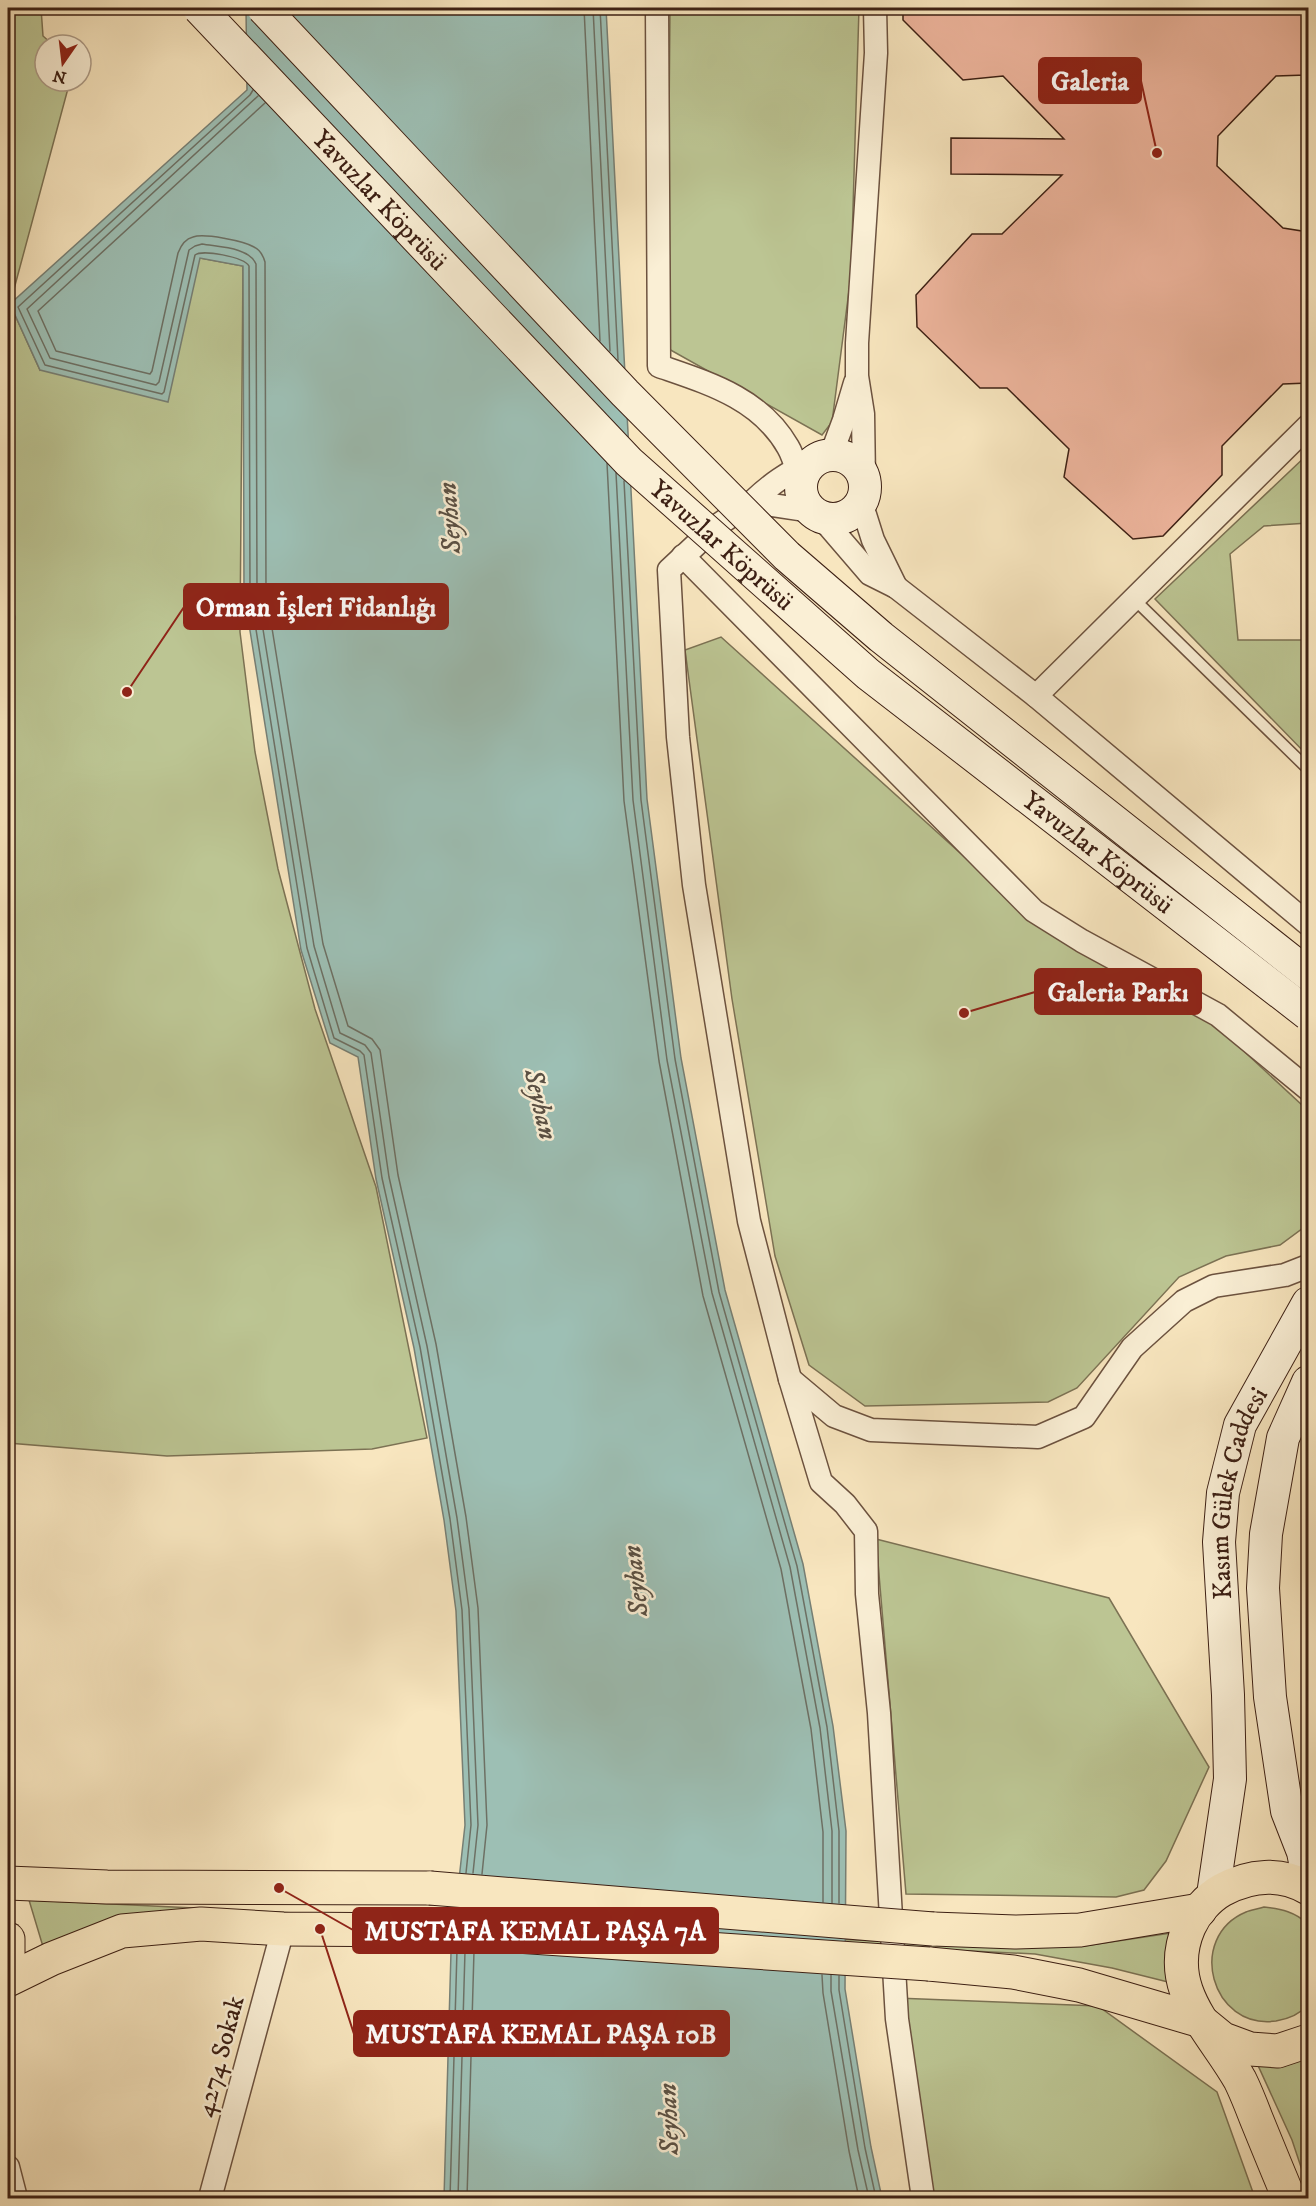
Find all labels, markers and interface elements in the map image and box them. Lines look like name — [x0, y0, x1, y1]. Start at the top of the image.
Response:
north arrow — [33, 33, 93, 93]
callout: Galeria — [1039, 58, 1141, 103]
text: N — [51, 65, 68, 88]
text: Galeria — [1051, 65, 1130, 99]
street label: Yavuzlar Köprüsü — [305, 123, 454, 278]
street label: Yavuzlar Köprüsü — [642, 473, 800, 619]
water label: Seyhan — [431, 481, 470, 556]
callout: Orman İşleri Fidanlığı — [184, 584, 448, 629]
text: Orman İşleri Fidanlığı — [196, 591, 436, 625]
street label: Yavuzlar Köprüsü — [1015, 784, 1180, 922]
callout: Galeria Parkı — [1035, 969, 1201, 1014]
text: Galeria Parkı — [1047, 976, 1189, 1010]
water label: Seyhan — [515, 1064, 565, 1143]
street label: Kasım Gülek Caddesi — [1204, 1382, 1276, 1600]
water label: Seyhan — [615, 1543, 657, 1619]
callout: MUSTAFA KEMAL PAŞA 7A — [353, 1908, 718, 1953]
text: MUSTAFA KEMAL PAŞA 7A — [364, 1915, 706, 1949]
street label: 4274 Sokak — [188, 1992, 252, 2121]
callout: MUSTAFA KEMAL PAŞA 10B — [354, 2011, 729, 2056]
text: MUSTAFA KEMAL PAŞA 10B — [365, 2018, 717, 2052]
water label: Seyhan — [651, 2082, 687, 2157]

